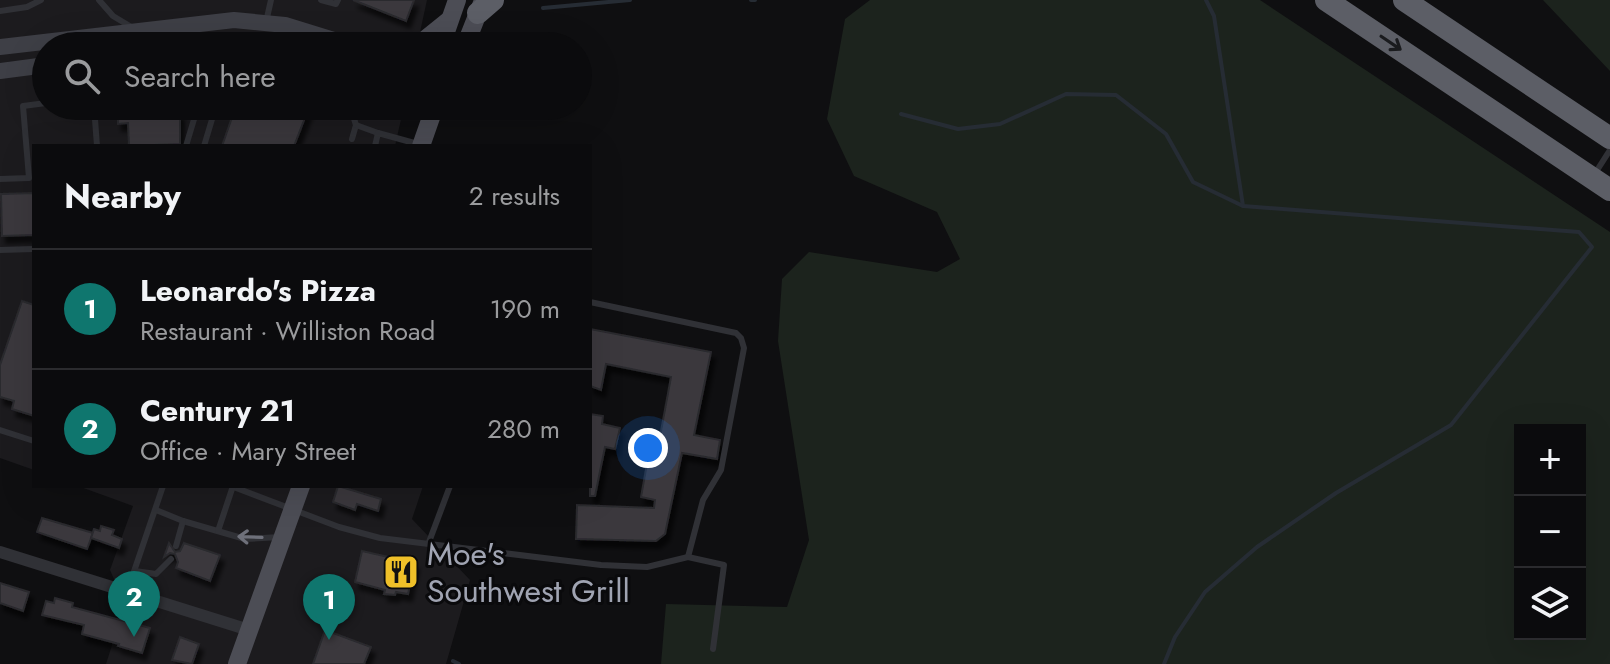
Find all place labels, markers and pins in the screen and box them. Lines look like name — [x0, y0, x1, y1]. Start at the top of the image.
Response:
place label: Moe's Southwest Grill — [427, 531, 630, 614]
restaurant icon: Moe's Southwest Grill — [382, 553, 420, 591]
pin: 2 — [108, 571, 160, 637]
pin: 1 — [303, 574, 355, 640]

